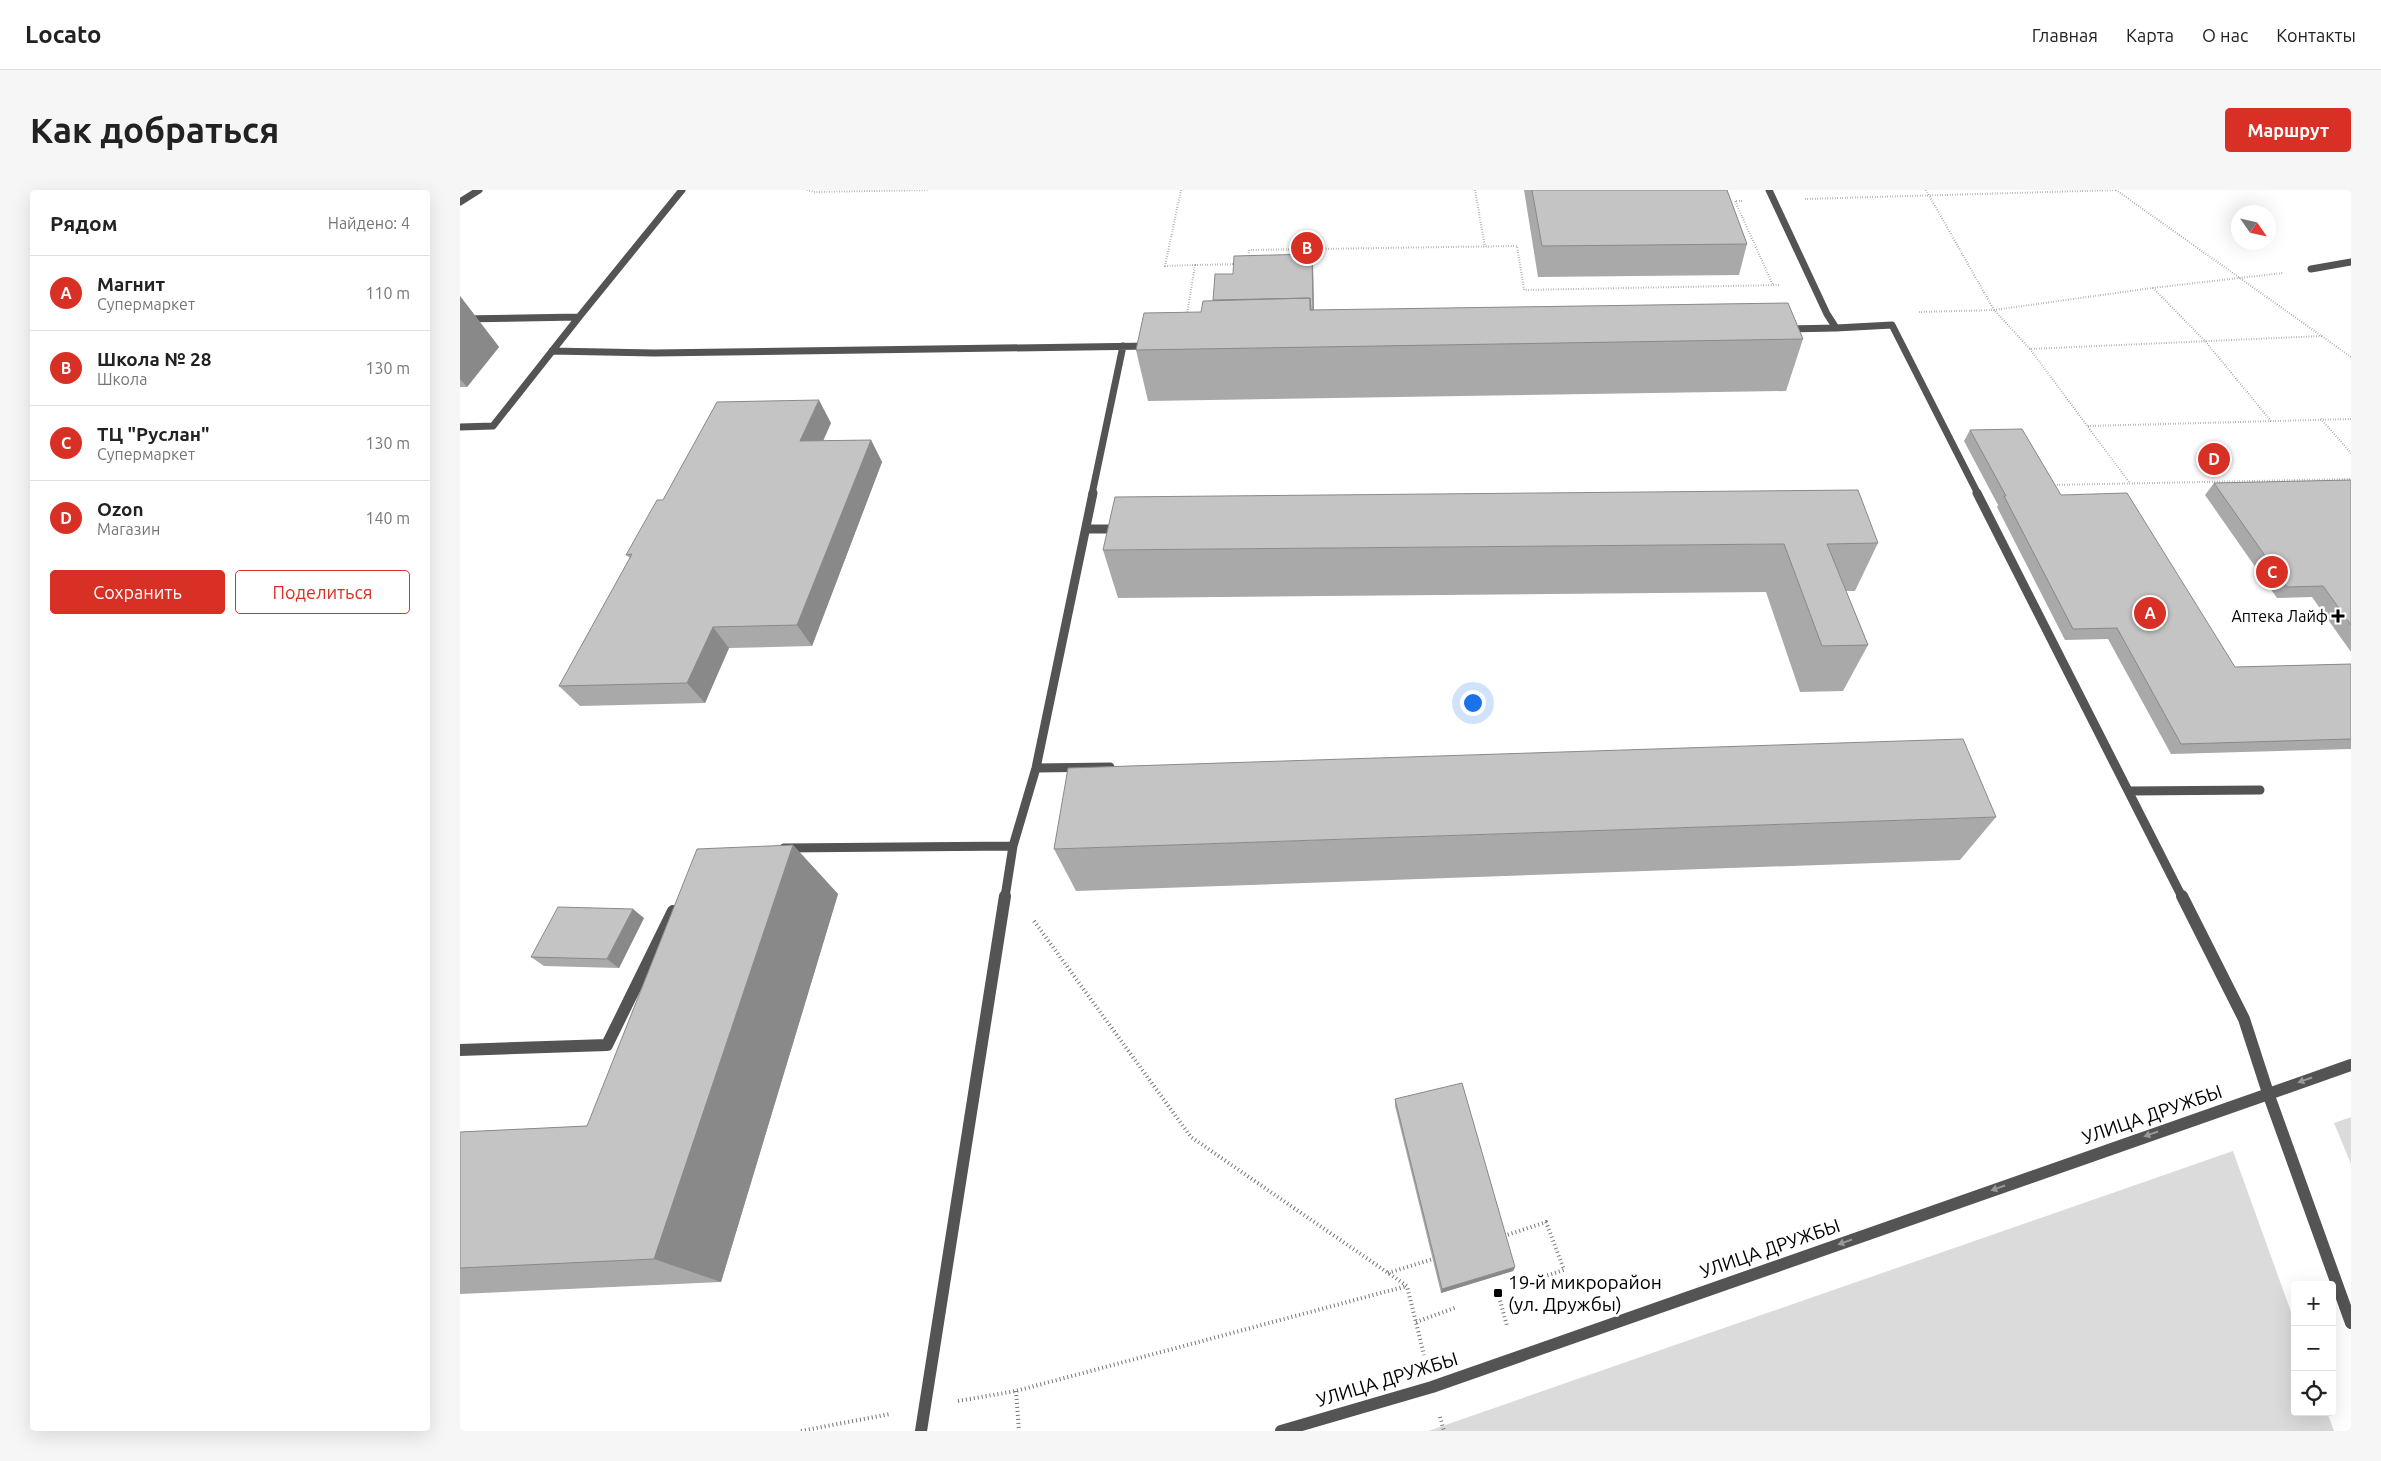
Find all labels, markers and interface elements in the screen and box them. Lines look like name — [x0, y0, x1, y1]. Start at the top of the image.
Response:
text: Locato — [25, 21, 101, 48]
text: Главная — [2032, 25, 2098, 45]
text: Карта — [2126, 25, 2174, 45]
text: О нас — [2202, 25, 2248, 45]
text: Контакты — [2276, 25, 2356, 45]
button: Маршрут — [2225, 108, 2351, 152]
text: Как добраться — [30, 110, 279, 150]
north arrow — [2231, 205, 2276, 250]
text: Рядом — [50, 211, 118, 235]
text: Найдено: 4 — [328, 214, 410, 232]
pin: B — [1291, 229, 1323, 267]
text: Магнит — [97, 273, 165, 295]
text: A — [60, 284, 72, 302]
text: 110 m — [365, 284, 410, 302]
text: Супермаркет — [97, 295, 195, 313]
text: Школа № 28 — [97, 348, 211, 370]
text: B — [61, 359, 71, 377]
text: 130 m — [365, 359, 410, 377]
text: Школа — [97, 370, 147, 388]
text: ТЦ "Руслан" — [97, 423, 210, 445]
text: C — [61, 434, 71, 452]
text: 130 m — [365, 434, 410, 452]
pin: D — [2198, 440, 2230, 478]
text: Супермаркет — [97, 445, 195, 463]
text: Ozon — [97, 498, 144, 520]
text: D — [60, 509, 72, 527]
text: 140 m — [365, 509, 410, 527]
text: Магазин — [97, 520, 160, 538]
pin: C — [2256, 553, 2288, 591]
button: Сохранить — [50, 570, 225, 614]
button: Поделиться — [235, 570, 410, 614]
pin: A — [2134, 594, 2166, 632]
place label: Аптека Лайф — [2231, 607, 2328, 625]
marker: Аптека Лайф — [2332, 610, 2344, 622]
your location — [1460, 690, 1486, 716]
one-way arrow — [2297, 1076, 2312, 1084]
street label: УЛИЦА ДРУЖБЫ — [2079, 1080, 2225, 1148]
one-way arrow — [2144, 1131, 2159, 1138]
one-way arrow — [1990, 1184, 2005, 1192]
street label: УЛИЦА ДРУЖБЫ — [1697, 1214, 1843, 1282]
one-way arrow — [1837, 1238, 1852, 1246]
place label: 19-й микрорайон (ул. Дружбы) — [1508, 1271, 1662, 1315]
map controls — [2291, 1281, 2336, 1416]
button: + — [2291, 1281, 2336, 1326]
marker: 19-й микрорайон (ул. Дружбы) — [1492, 1287, 1504, 1299]
button: − — [2291, 1326, 2336, 1371]
street label: УЛИЦА ДРУЖБЫ — [1314, 1347, 1460, 1411]
button: locate — [2291, 1371, 2336, 1416]

